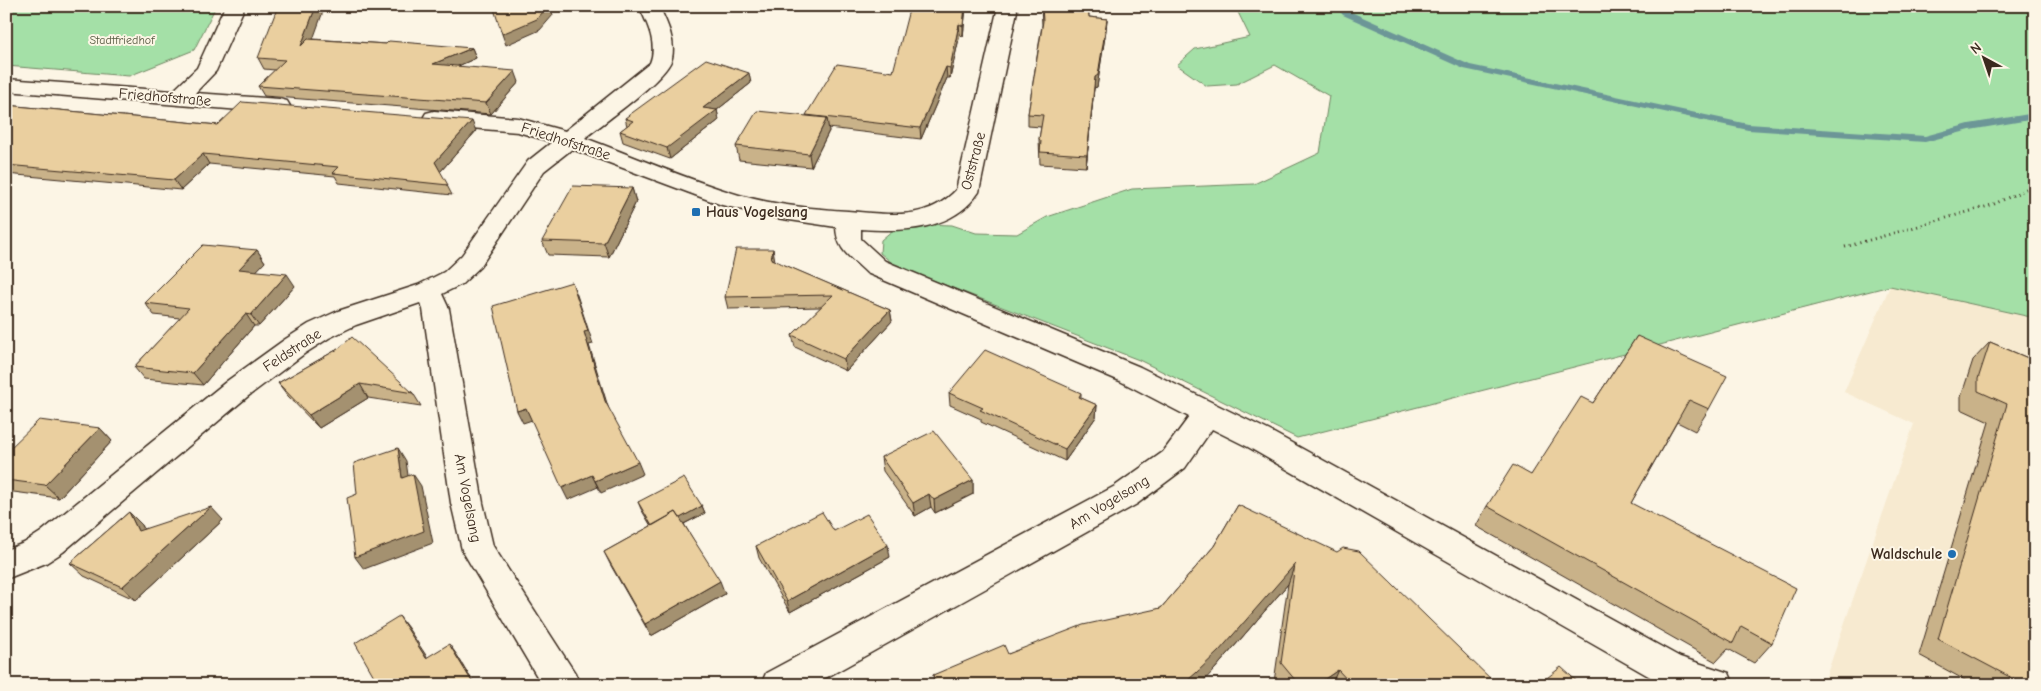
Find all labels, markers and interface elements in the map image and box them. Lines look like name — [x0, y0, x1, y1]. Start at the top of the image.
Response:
north arrow — [1958, 32, 2008, 82]
park label: Stadtfriedhof — [90, 33, 155, 47]
text: N — [1967, 39, 1985, 58]
street label: Friedhofstraße — [118, 84, 213, 110]
street label: Friedhofstraße — [519, 118, 613, 164]
street label: Oststraße — [957, 129, 990, 192]
place label: Haus Vogelsang — [706, 203, 808, 221]
marker: Haus Vogelsang — [690, 206, 702, 218]
street label: Feldstraße — [259, 324, 325, 375]
street label: Am Vogelsang — [451, 452, 485, 544]
street label: Am Vogelsang — [1066, 471, 1152, 533]
place label: Waldschule — [1871, 545, 1942, 563]
marker: Waldschule — [1946, 548, 1958, 560]

